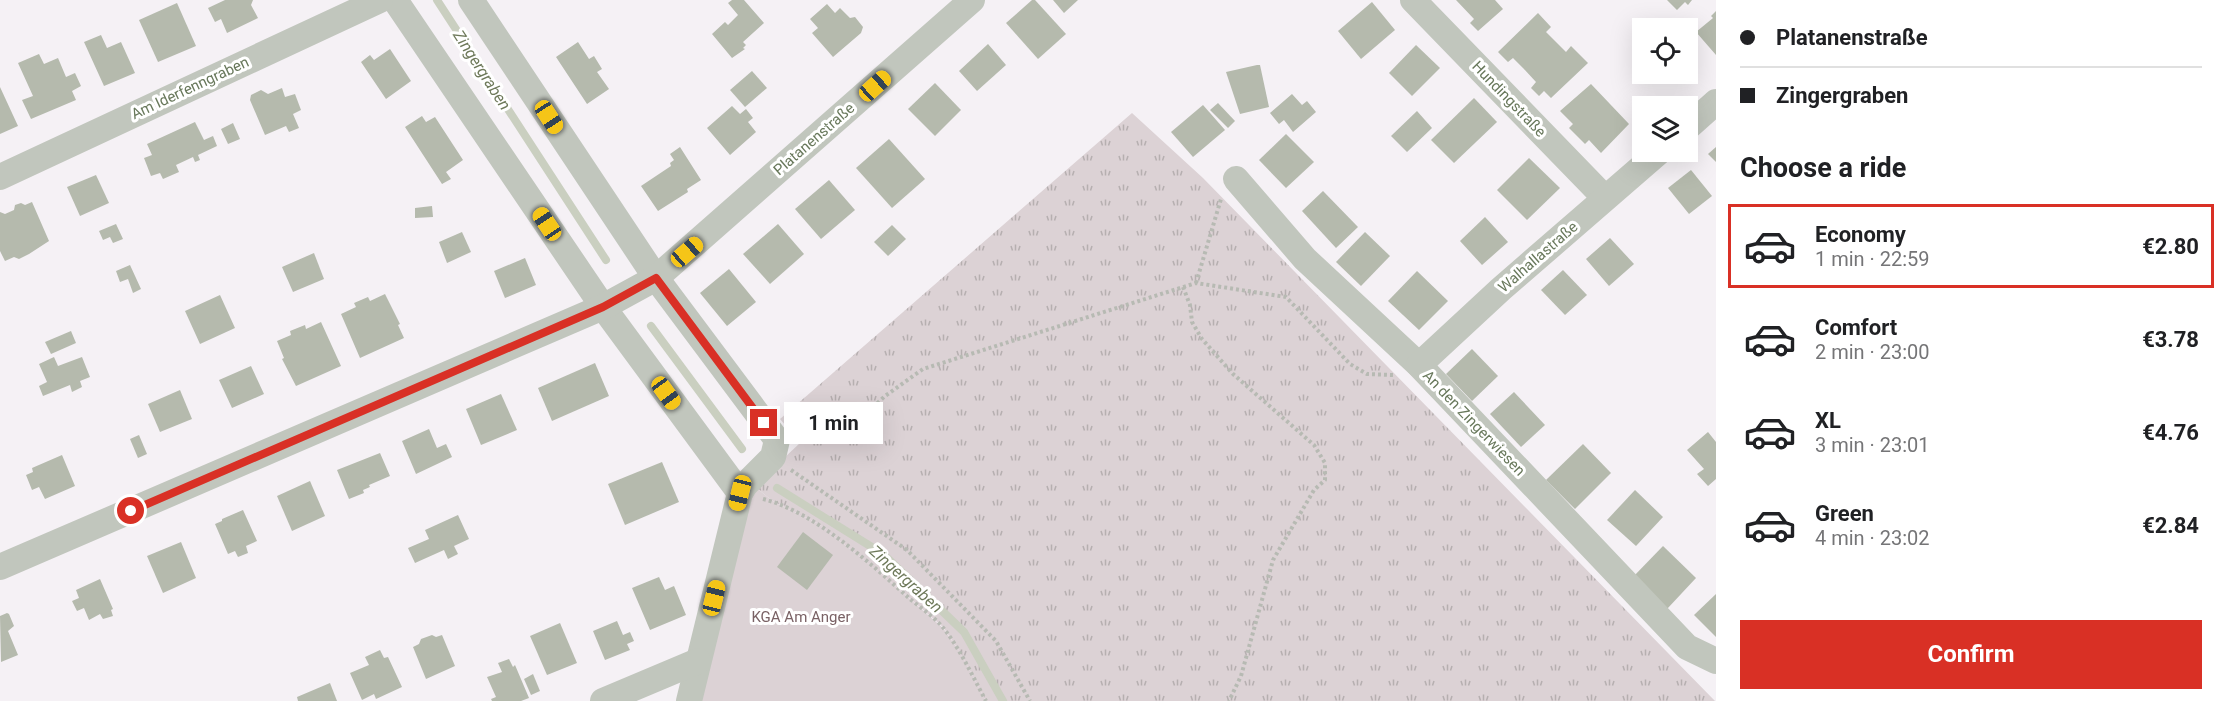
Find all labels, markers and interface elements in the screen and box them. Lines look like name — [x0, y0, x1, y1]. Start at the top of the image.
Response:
map controls — [1632, 18, 1698, 162]
button: locate — [1632, 18, 1698, 84]
text: Platanenstraße — [1776, 25, 1928, 50]
water label: Zingergraben — [449, 26, 515, 113]
street label: Am Iderfenngraben — [128, 53, 252, 123]
street label: Hundingstraße — [1468, 57, 1550, 141]
car — [856, 67, 894, 105]
text: Zingergraben — [1776, 83, 1908, 108]
button: layers — [1632, 96, 1698, 162]
car — [532, 97, 566, 137]
street label: Platanenstraße — [770, 99, 858, 179]
text: Choose a ride — [1740, 152, 1906, 184]
car — [529, 204, 565, 244]
street label: Walhallastraße — [1495, 218, 1581, 296]
icon: car — [1743, 219, 1797, 273]
text: Economy — [1815, 222, 1906, 247]
car — [668, 233, 706, 271]
text: €2.80 — [2142, 234, 2199, 259]
text: 1 min · 22:59 — [1815, 247, 1930, 271]
icon: car — [1743, 312, 1797, 366]
text: Comfort — [1815, 315, 1897, 340]
text: €3.78 — [2142, 327, 2199, 352]
text: 2 min · 23:00 — [1815, 340, 1930, 364]
street label: An den Zingerwiesen — [1419, 367, 1529, 479]
car — [648, 373, 684, 413]
callout: 1 min — [785, 402, 884, 444]
icon: car — [1743, 405, 1797, 459]
text: XL — [1815, 408, 1841, 433]
route end — [750, 409, 777, 436]
text: 1 min — [808, 411, 859, 435]
text: €4.76 — [2142, 420, 2199, 445]
text: 3 min · 23:01 — [1815, 433, 1930, 457]
car — [727, 473, 753, 513]
route start — [117, 497, 144, 524]
icon: car — [1743, 498, 1797, 552]
text: Green — [1815, 501, 1874, 526]
text: €2.84 — [2142, 513, 2199, 538]
text: 4 min · 23:02 — [1815, 526, 1930, 550]
water label: Zingergraben — [865, 541, 946, 617]
car — [701, 578, 727, 618]
park label: KGA Am Anger — [751, 608, 851, 626]
button: Confirm — [1740, 620, 2202, 689]

